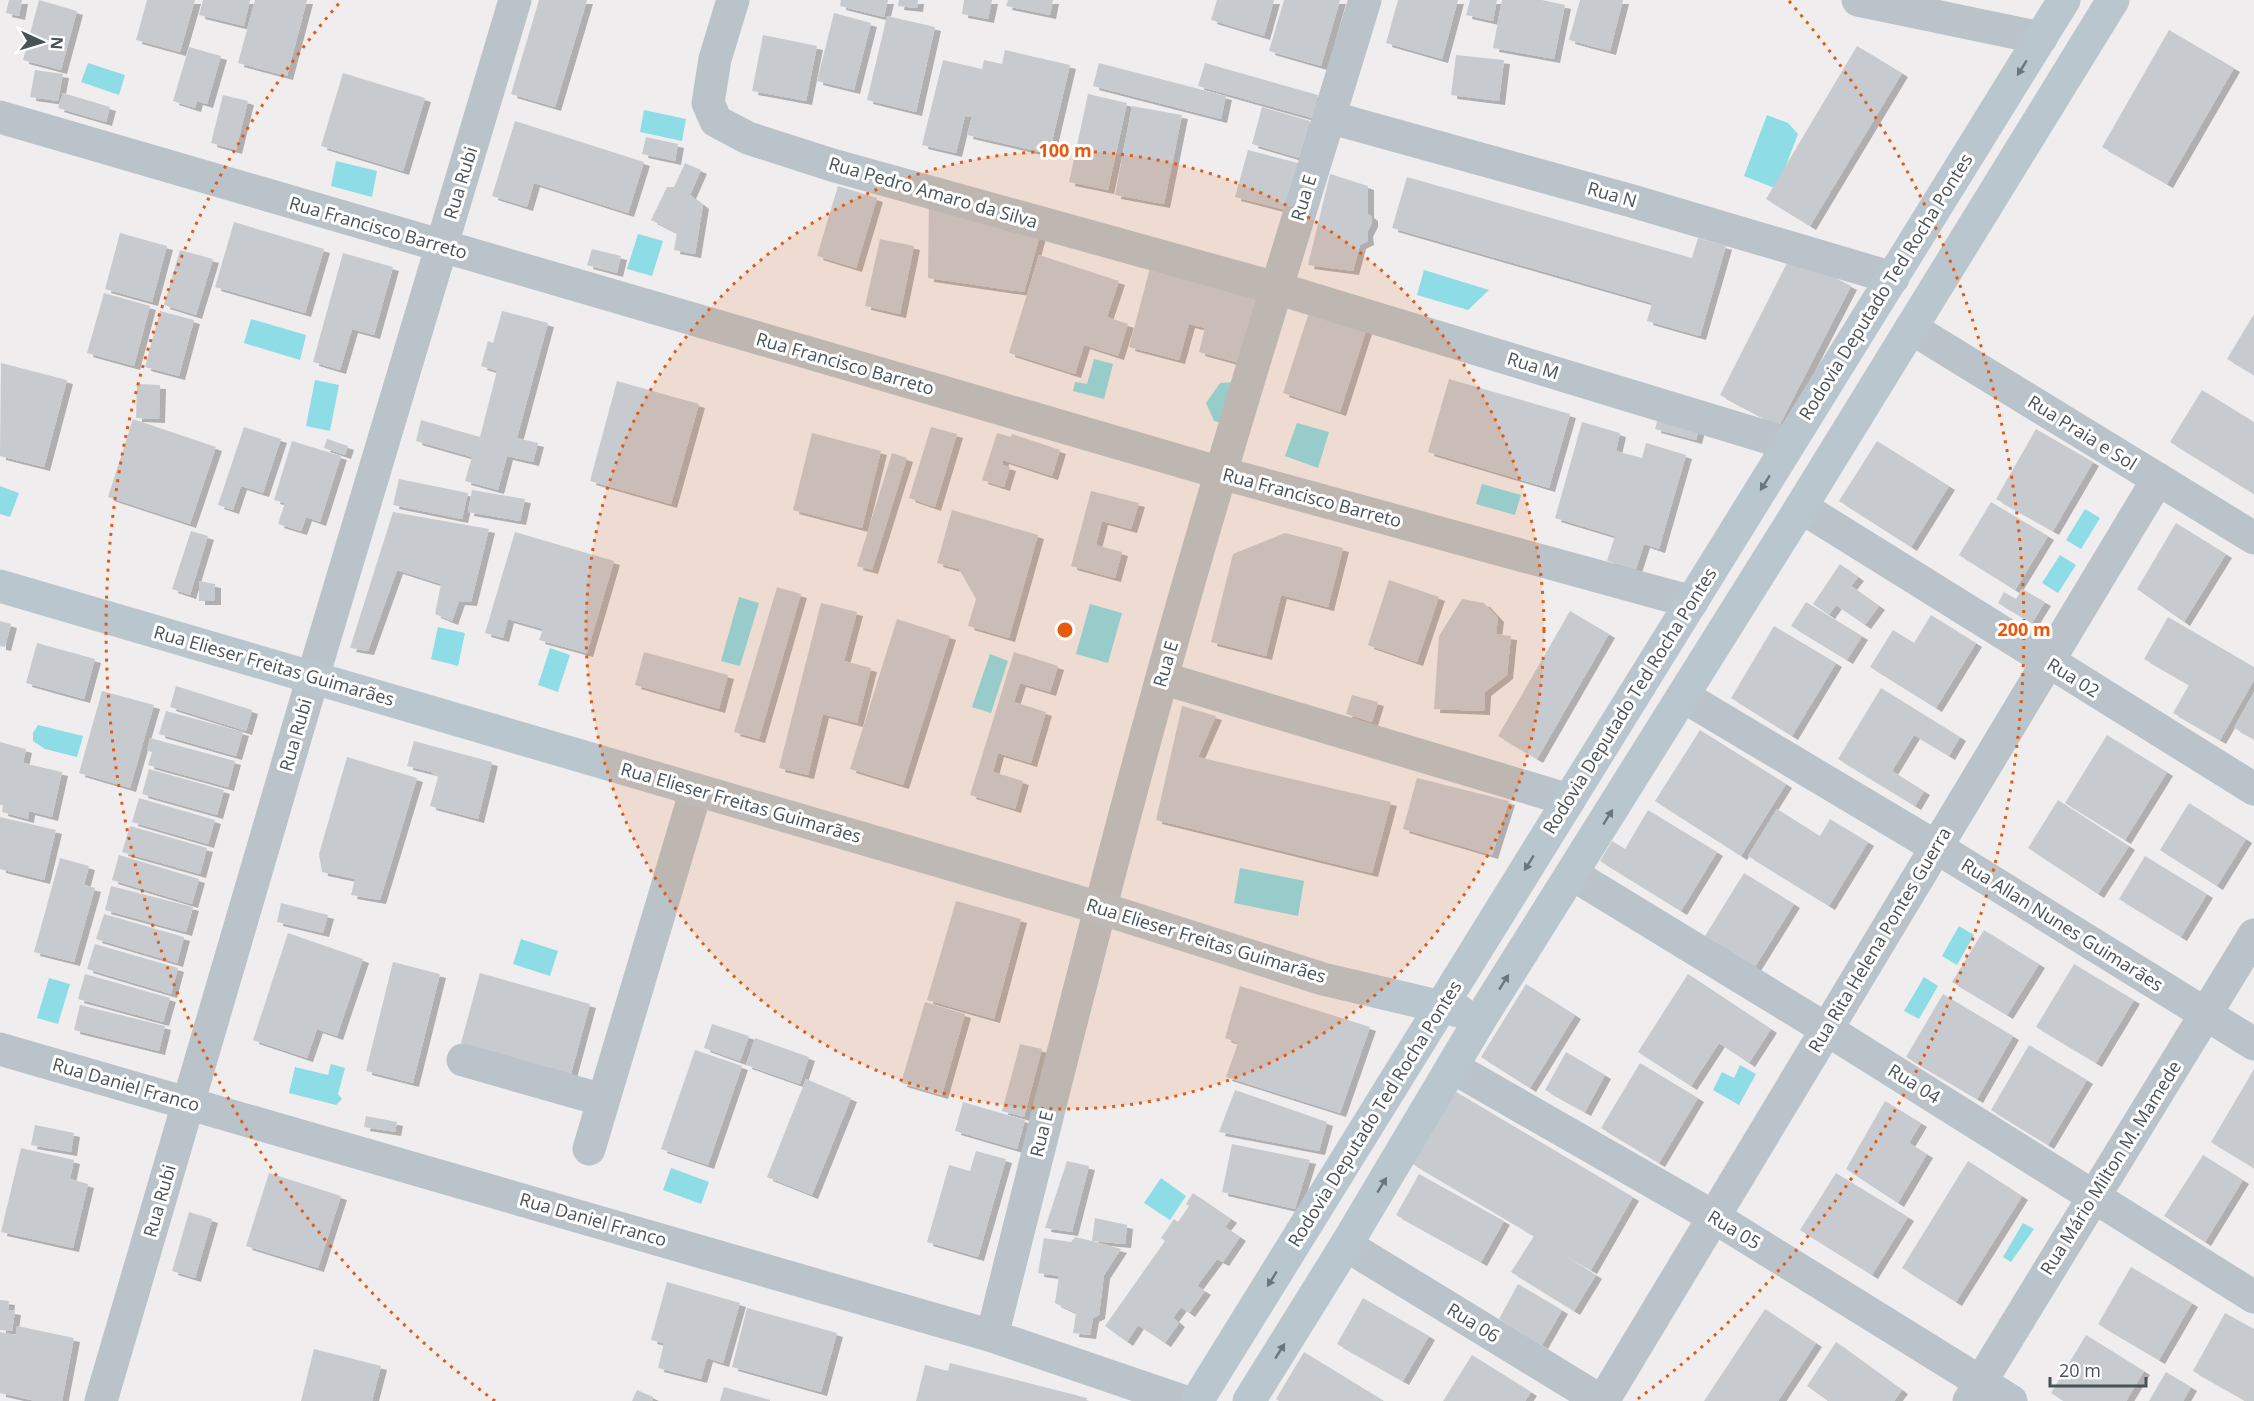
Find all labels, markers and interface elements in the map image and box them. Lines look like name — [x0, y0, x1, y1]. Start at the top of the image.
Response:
north arrow — [12, 12, 72, 72]
text: N — [46, 36, 68, 50]
one-way arrow — [2017, 60, 2028, 76]
text: 100 m — [1038, 138, 1092, 162]
street label: Rua Rubi — [438, 144, 482, 222]
street label: Rodovia Deputado Ted Rocha Pontes — [1793, 149, 1977, 424]
street label: Rua Pedro Amaro da Silva — [826, 151, 1040, 233]
street label: Rua E — [1285, 172, 1321, 224]
street label: Rua N — [1585, 176, 1640, 213]
street label: Rua Francisco Barreto — [286, 190, 470, 264]
street label: Rua Francisco Barreto — [753, 326, 937, 400]
street label: Rua M — [1504, 346, 1562, 384]
street label: Rua Praia e Sol — [2023, 389, 2142, 475]
street label: Rua Francisco Barreto — [1220, 462, 1404, 532]
one-way arrow — [1759, 475, 1770, 492]
street label: Rodovia Deputado Ted Rocha Pontes — [1537, 563, 1721, 838]
text: 200 m — [1997, 617, 2051, 641]
street label: Rua Elieser Freitas Guimarães — [151, 619, 397, 711]
centre of rings — [1055, 620, 1075, 640]
street label: Rua E — [1147, 638, 1183, 690]
street label: Rua 02 — [2043, 652, 2104, 703]
street label: Rua Rubi — [273, 696, 317, 774]
street label: Rua Elieser Freitas Guimarães — [618, 756, 864, 848]
one-way arrow — [1602, 809, 1613, 825]
street label: Rua Rita Helena Pontes Guerra — [1802, 822, 1956, 1057]
street label: Rua Allan Nunes Guimarães — [1957, 852, 2168, 996]
one-way arrow — [1524, 855, 1535, 871]
street label: Rua Elieser Freitas Guimarães — [1084, 892, 1329, 988]
one-way arrow — [1498, 974, 1509, 990]
street label: Rodovia Deputado Ted Rocha Pontes — [1282, 976, 1466, 1251]
street label: Rua Daniel Franco — [50, 1052, 203, 1117]
street label: Rua Mário Milton M. Mamede — [2034, 1056, 2186, 1279]
street label: Rua 04 — [1884, 1058, 1945, 1109]
street label: Rua E — [1024, 1108, 1058, 1159]
street label: Rua Rubi — [137, 1162, 181, 1240]
one-way arrow — [1376, 1177, 1387, 1193]
street label: Rua Daniel Franco — [517, 1187, 670, 1252]
street label: Rua 05 — [1704, 1204, 1765, 1254]
one-way arrow — [1267, 1271, 1278, 1287]
street label: Rua 06 — [1443, 1297, 1504, 1348]
one-way arrow — [1274, 1343, 1285, 1359]
scale bar — [2050, 1350, 2146, 1388]
text: 20 m — [2059, 1358, 2101, 1382]

